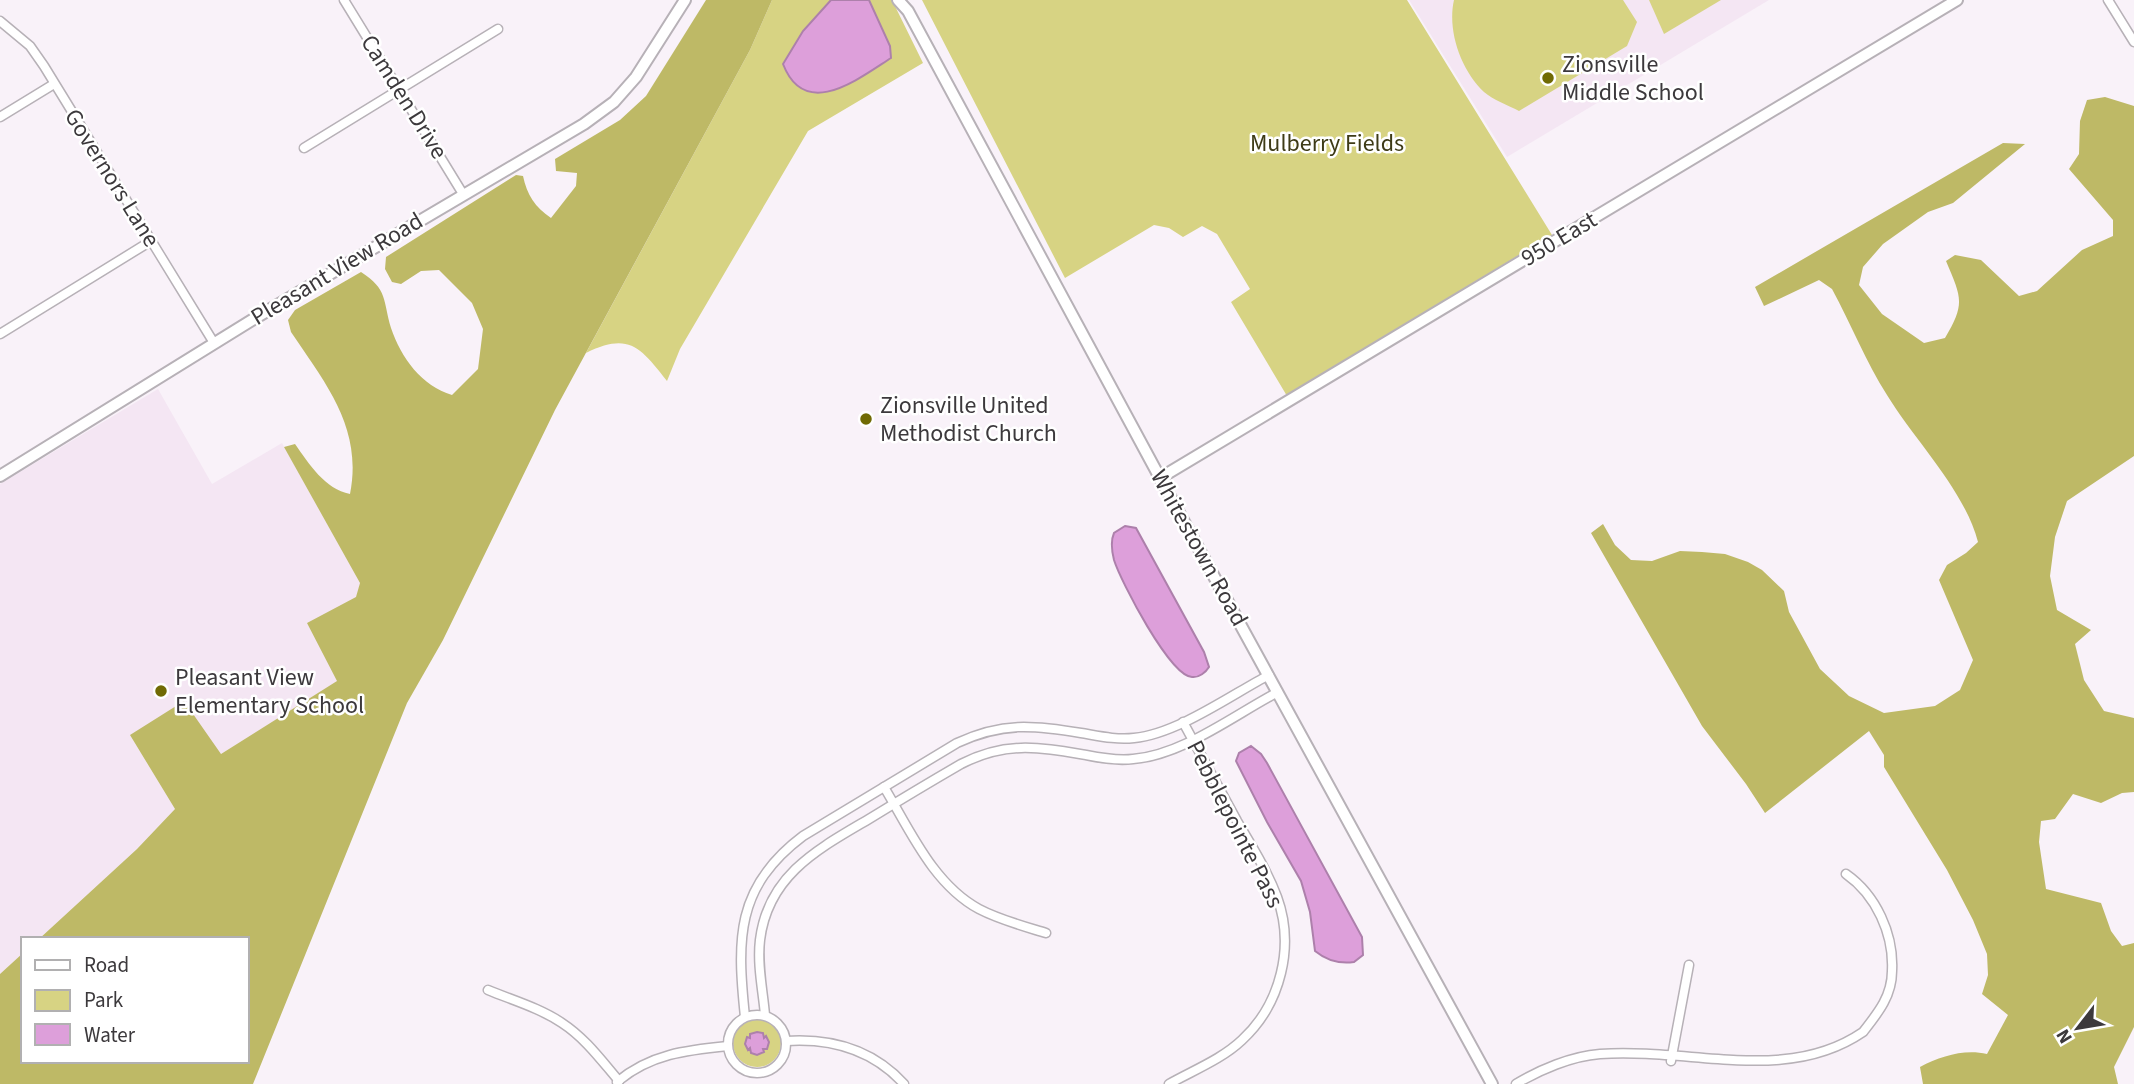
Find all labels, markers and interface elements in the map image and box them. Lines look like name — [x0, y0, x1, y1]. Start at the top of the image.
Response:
street label: Camden Drive — [352, 28, 456, 166]
place label: Zionsville Middle School — [1562, 47, 1704, 110]
marker: Zionsville Middle School — [1540, 70, 1556, 86]
street label: Governors Lane — [56, 102, 168, 254]
park label: Mulberry Fields — [1250, 126, 1404, 161]
street label: 950 East — [1514, 203, 1604, 275]
street label: Pleasant View Road — [244, 204, 430, 334]
place label: Zionsville United Methodist Church — [880, 388, 1057, 451]
marker: Zionsville United Methodist Church — [858, 411, 874, 427]
street label: Whitestown Road — [1141, 463, 1257, 633]
place label: Pleasant View Elementary School — [175, 660, 364, 723]
marker: Pleasant View Elementary School — [153, 683, 169, 699]
street label: Pebblepointe Pass — [1178, 734, 1292, 914]
legend — [21, 937, 248, 1063]
text: Road — [84, 950, 129, 980]
text: Park — [84, 985, 124, 1015]
north arrow — [2043, 993, 2113, 1063]
text: Water — [84, 1020, 136, 1050]
text: N — [2050, 1024, 2080, 1048]

